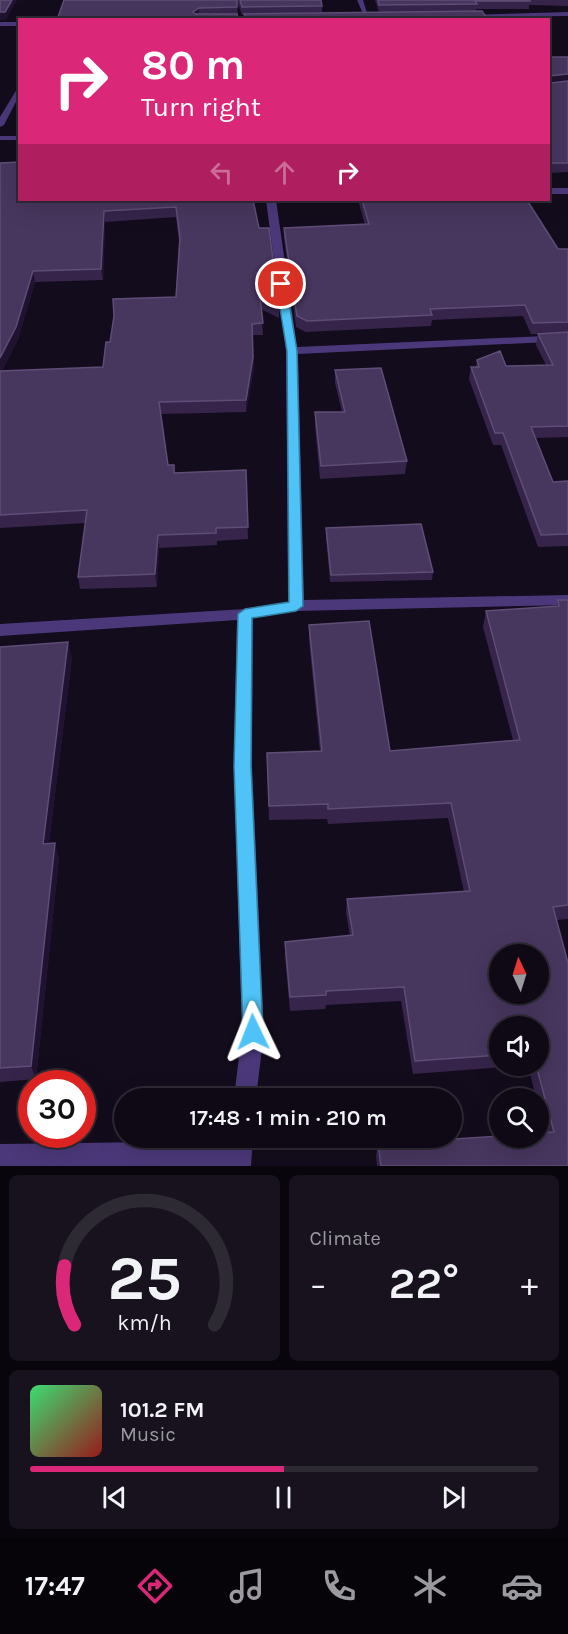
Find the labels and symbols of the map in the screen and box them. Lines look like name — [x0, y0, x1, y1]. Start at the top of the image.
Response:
pin — [255, 258, 306, 309]
north arrow — [489, 944, 549, 1004]
position arrow — [221, 1000, 285, 1064]
speed limit sign: 30 — [18, 1070, 96, 1148]

